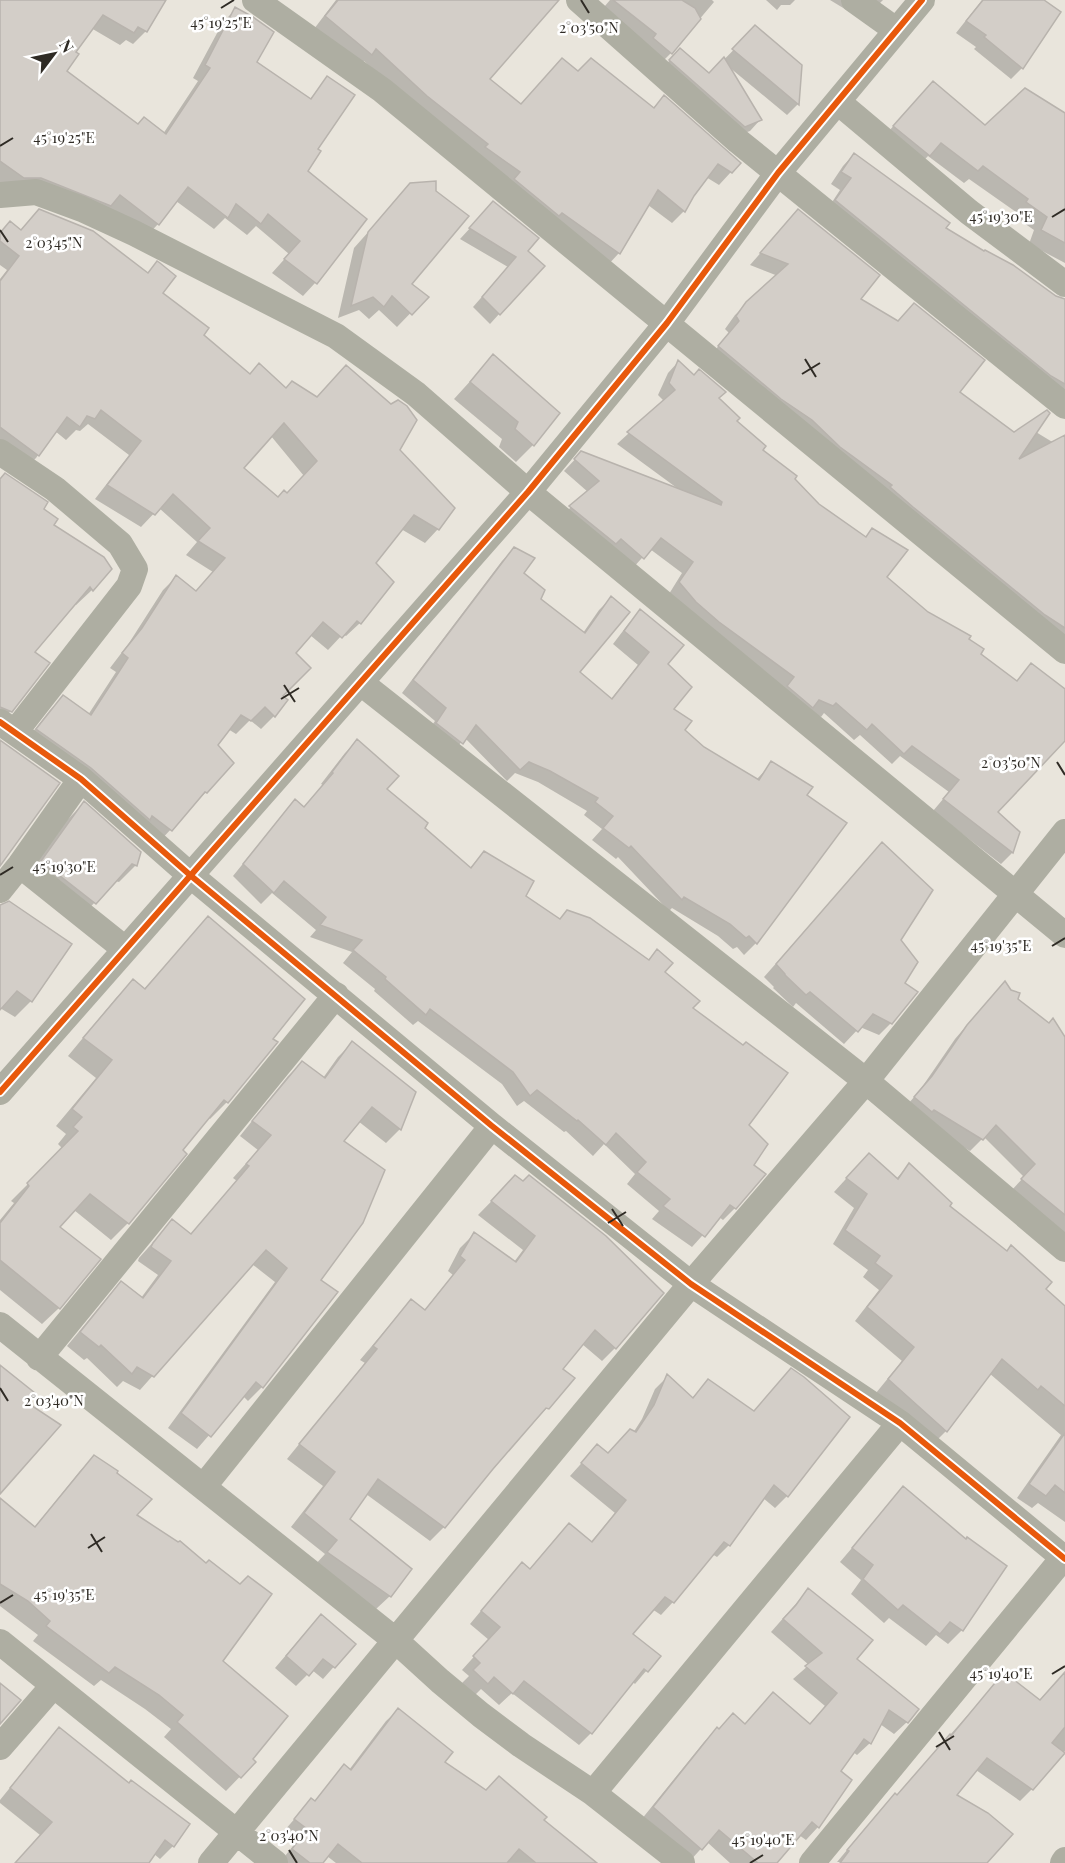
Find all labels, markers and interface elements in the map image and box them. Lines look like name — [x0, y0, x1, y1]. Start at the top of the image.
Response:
text: 45°19'25"E — [190, 12, 252, 32]
text: 2°03'50"N — [559, 17, 619, 37]
north arrow — [24, 24, 84, 84]
text: N — [55, 35, 79, 57]
text: 45°19'25"E — [33, 127, 95, 147]
text: 45°19'30"E — [969, 206, 1033, 226]
text: 2°03'45"N — [25, 232, 83, 252]
text: 2°03'50"N — [981, 752, 1041, 772]
text: 45°19'30"E — [32, 856, 96, 876]
text: 45°19'35"E — [971, 935, 1031, 955]
text: 2°03'40"N — [24, 1390, 84, 1410]
text: 45°19'35"E — [34, 1584, 94, 1604]
text: 45°19'40"E — [970, 1663, 1032, 1683]
text: 2°03'40"N — [259, 1825, 319, 1845]
text: 45°19'40"E — [732, 1829, 794, 1849]

